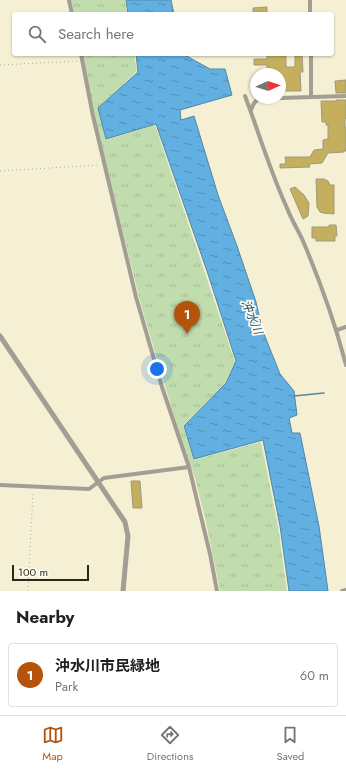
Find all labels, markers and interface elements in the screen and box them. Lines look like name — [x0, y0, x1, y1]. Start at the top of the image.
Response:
search box — [12, 12, 334, 56]
icon: search — [26, 23, 48, 45]
text: Search here — [58, 23, 134, 45]
north arrow — [250, 68, 286, 104]
water label: 沖水川 — [237, 297, 268, 339]
pin: 1 — [174, 301, 200, 334]
your location — [147, 359, 167, 379]
scale bar — [12, 563, 89, 582]
text: 100 m — [18, 564, 48, 580]
text: Nearby — [16, 605, 74, 629]
text: 沖水川市民緑地 — [55, 655, 160, 677]
text: 1 — [27, 666, 33, 685]
text: 60 m — [300, 666, 329, 685]
text: Park — [55, 677, 78, 696]
tab: Map — [42, 724, 64, 764]
tab: Directions — [147, 724, 193, 764]
tab: Saved — [277, 724, 304, 764]

